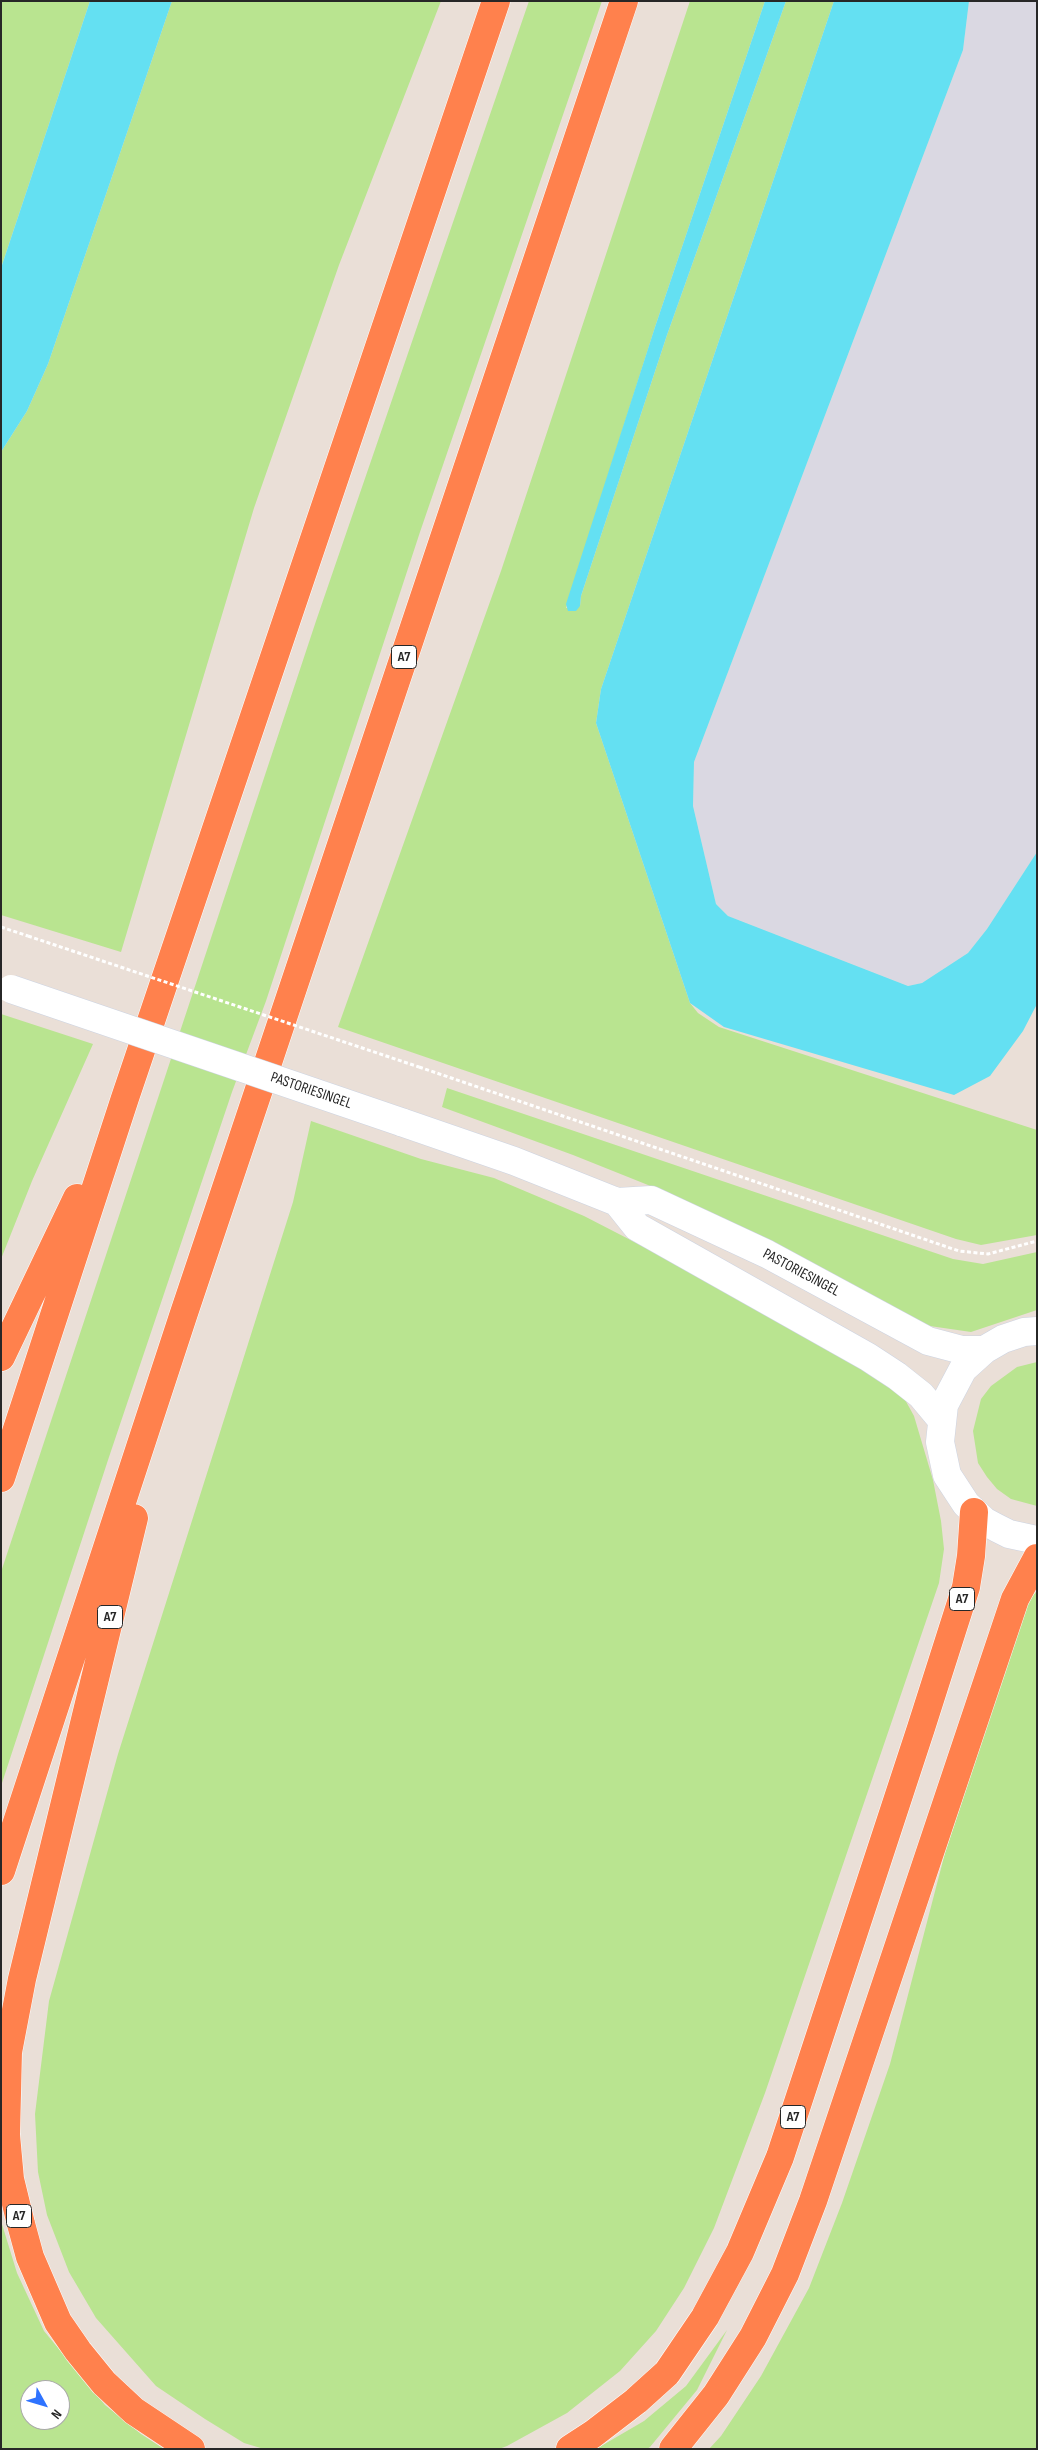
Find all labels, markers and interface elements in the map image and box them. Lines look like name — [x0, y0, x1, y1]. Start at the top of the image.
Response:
road number: A7 — [392, 646, 416, 669]
street label: PASTORIESINGEL — [268, 1069, 354, 1113]
street label: PASTORIESINGEL — [759, 1245, 843, 1301]
road number: A7 — [950, 1588, 974, 1610]
road number: A7 — [98, 1605, 122, 1628]
road number: A7 — [780, 2106, 806, 2128]
road number: A7 — [6, 2204, 32, 2228]
north arrow — [20, 2380, 70, 2430]
text: N — [47, 2406, 65, 2422]

